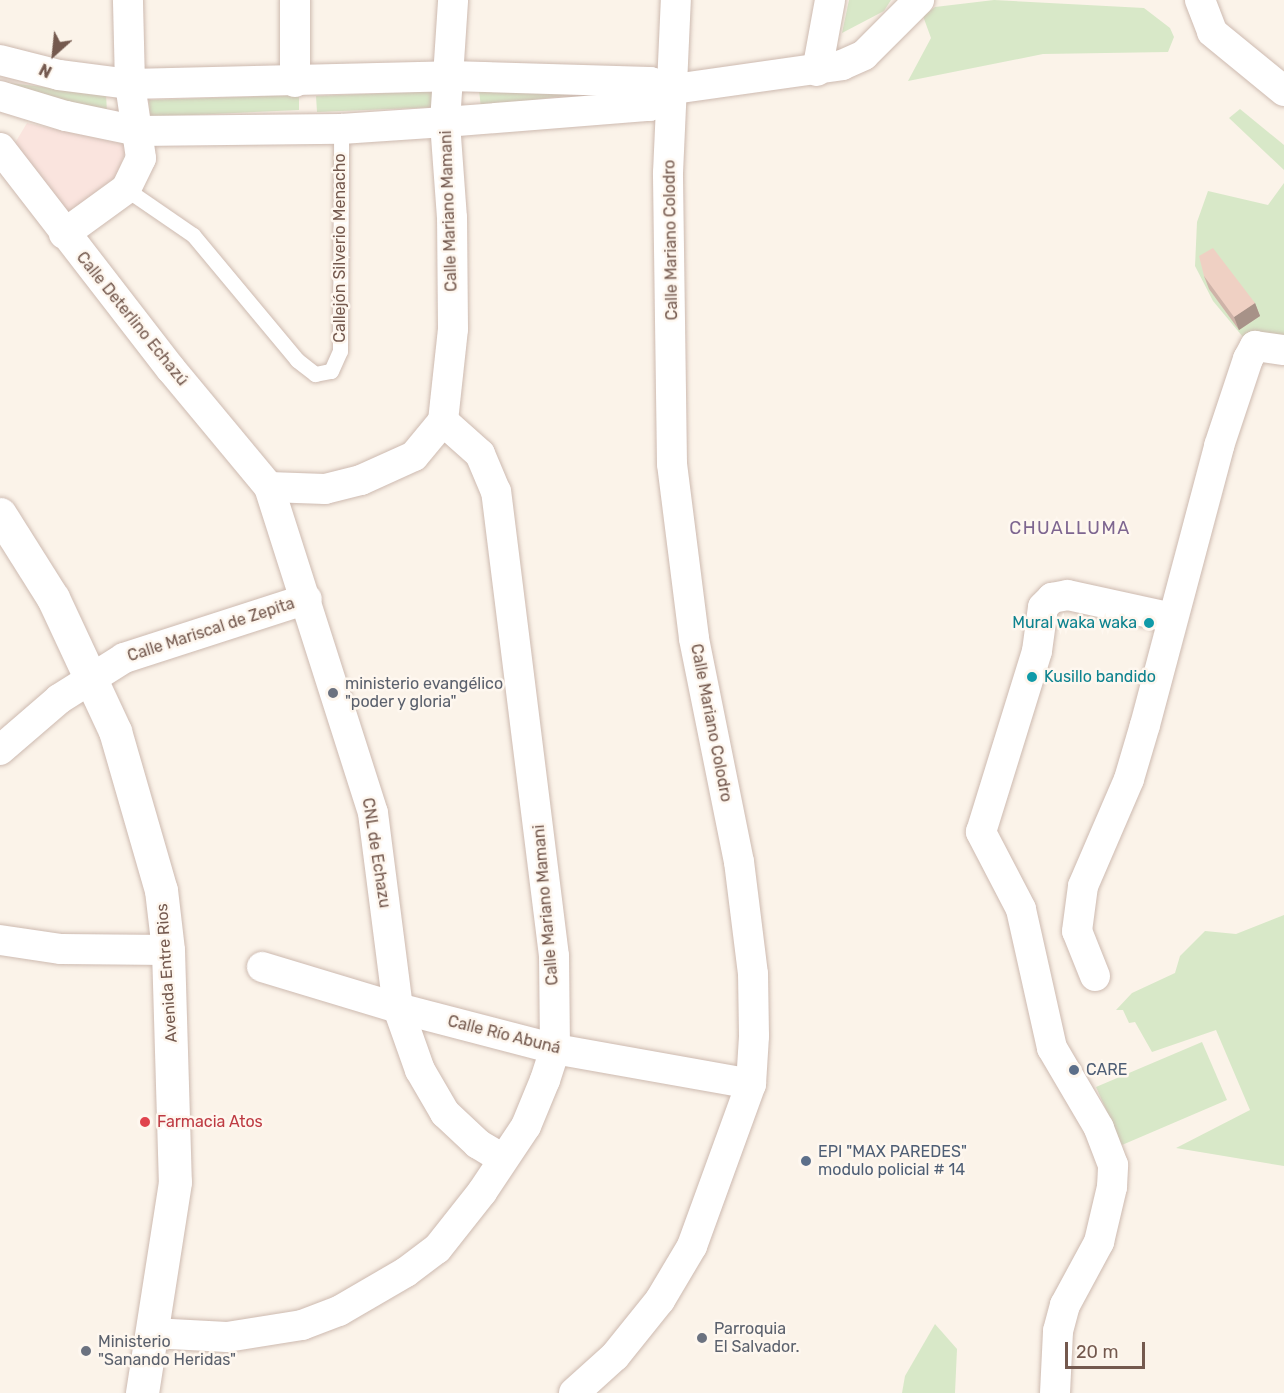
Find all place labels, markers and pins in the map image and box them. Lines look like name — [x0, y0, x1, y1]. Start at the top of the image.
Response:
place label: Mural waka waka — [1011, 613, 1137, 633]
marker: Mural waka waka — [1142, 616, 1156, 630]
place label: Kusillo bandido — [1044, 667, 1156, 687]
marker: Kusillo bandido — [1025, 670, 1039, 684]
place label: ministerio evangélico "poder y gloria" — [345, 674, 503, 712]
marker: ministerio evangélico "poder y gloria" — [326, 686, 340, 700]
place label: CARE — [1086, 1060, 1127, 1080]
marker: CARE — [1067, 1063, 1081, 1077]
place label: Farmacia Atos — [157, 1112, 263, 1132]
marker: Farmacia Atos — [138, 1115, 152, 1129]
place label: EPI "MAX PAREDES" modulo policial # 14 — [818, 1142, 967, 1180]
marker: EPI "MAX PAREDES" modulo policial # 14 — [799, 1154, 813, 1168]
place label: Parroquia El Salvador. — [714, 1319, 800, 1357]
marker: Parroquia El Salvador. — [695, 1331, 709, 1345]
place label: Ministerio "Sanando Heridas" — [98, 1332, 236, 1370]
marker: Ministerio "Sanando Heridas" — [79, 1344, 93, 1358]

